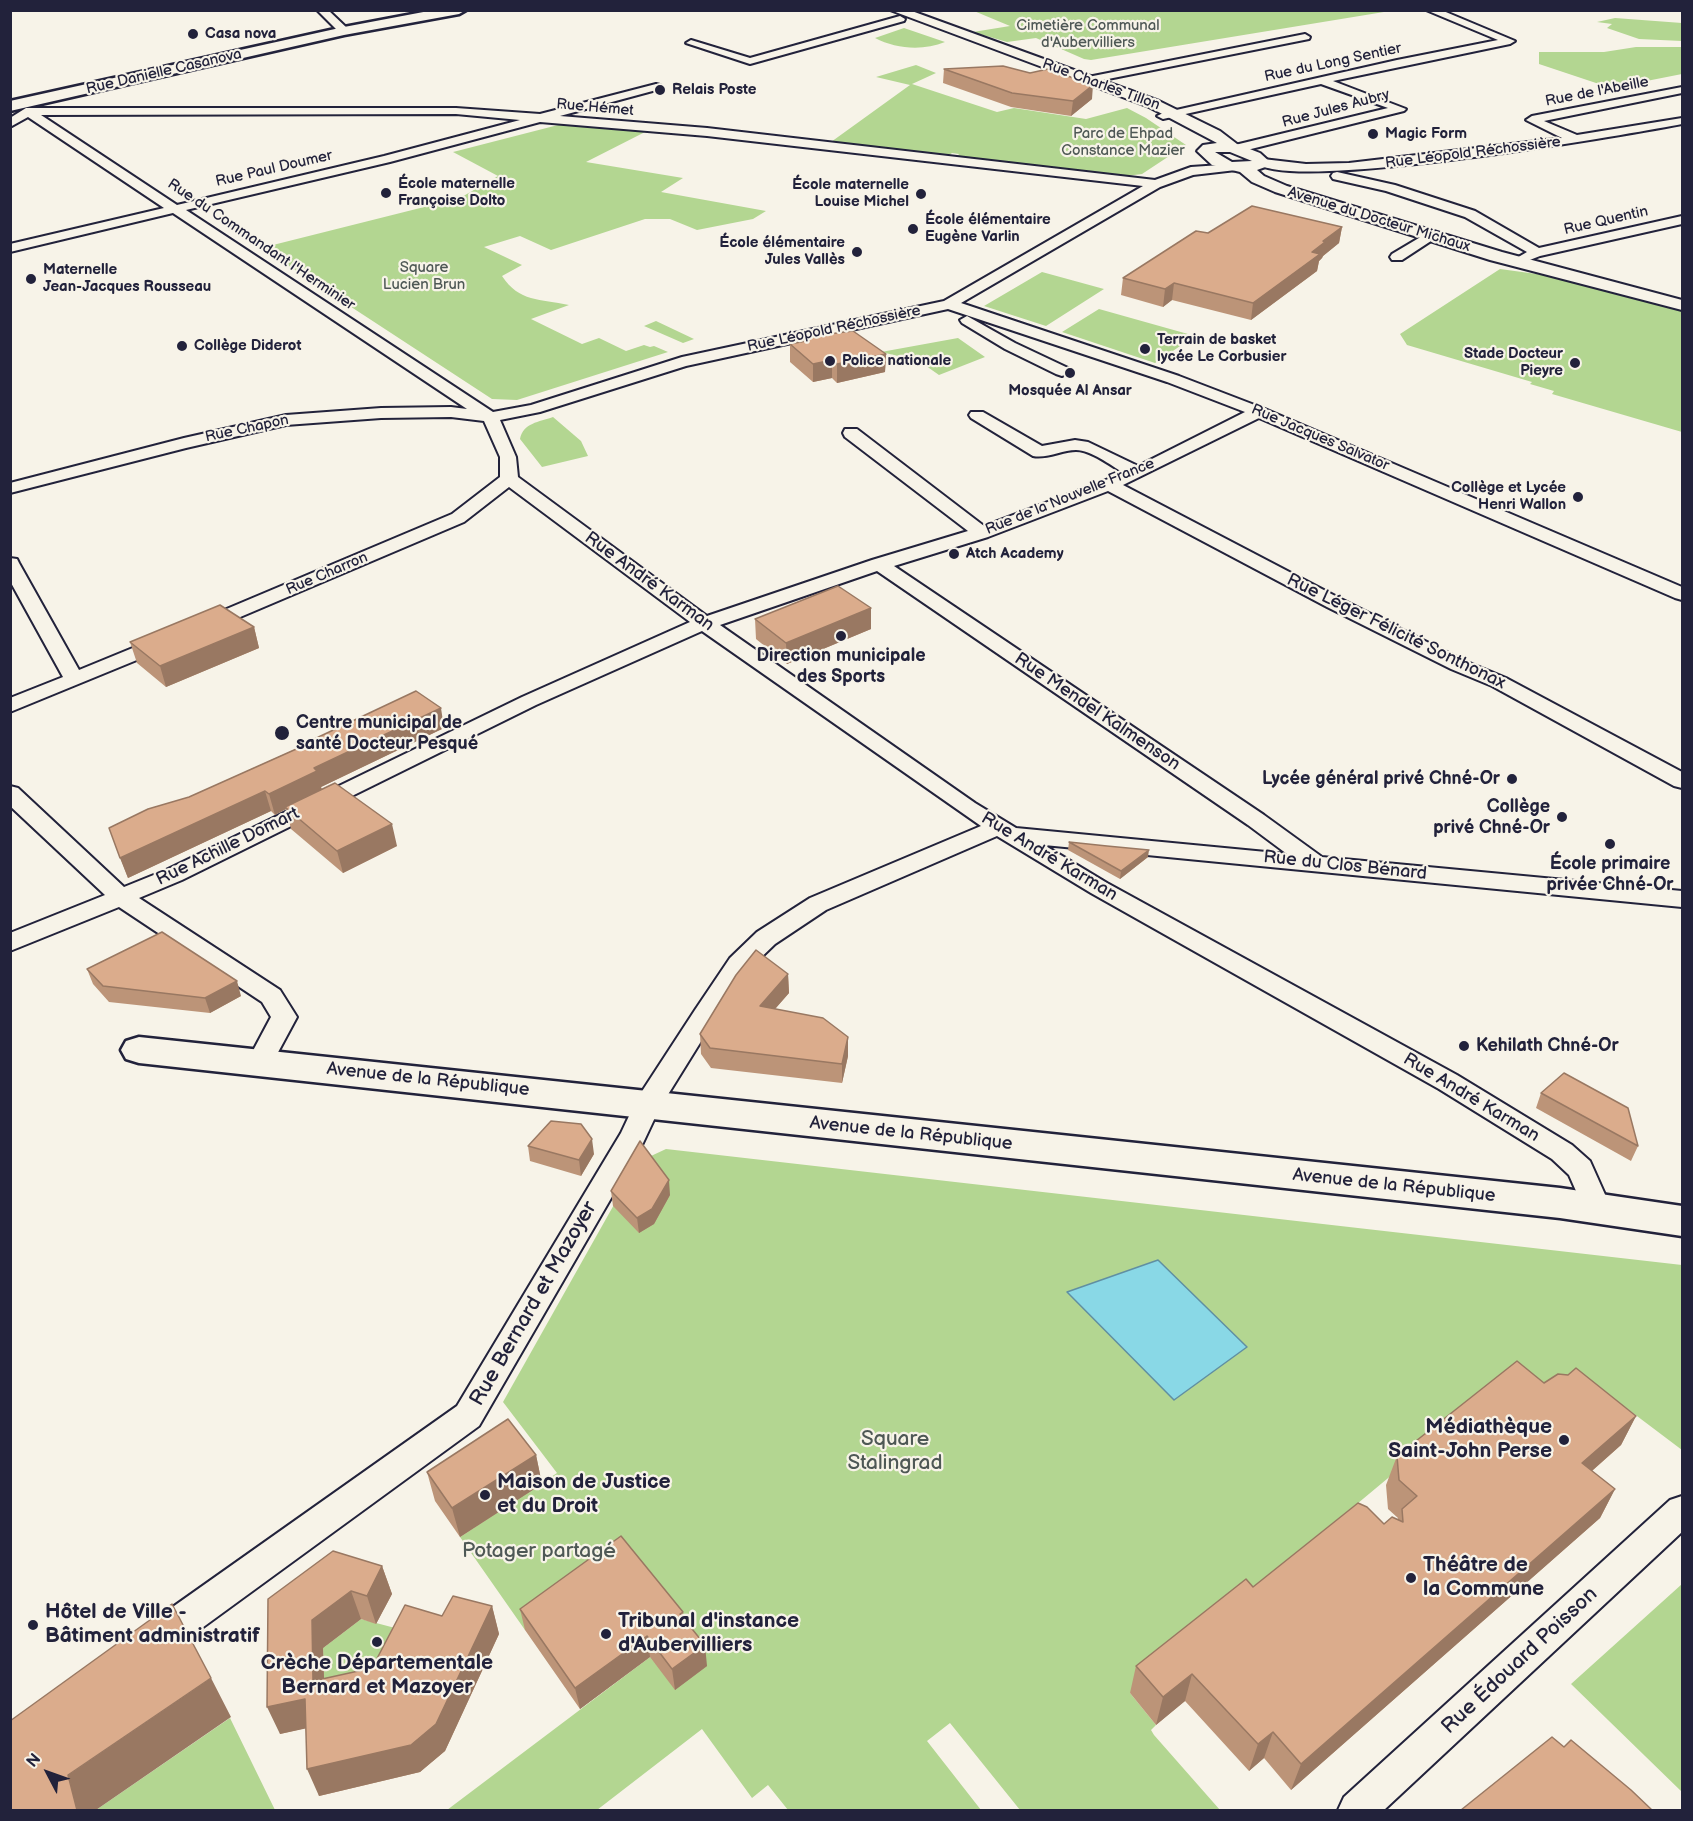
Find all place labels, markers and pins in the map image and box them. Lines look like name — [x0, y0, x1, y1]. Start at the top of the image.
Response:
place label: Casa nova — [205, 25, 276, 43]
marker: Casa nova — [186, 27, 200, 41]
place label: Relais Poste — [672, 81, 756, 99]
marker: Relais Poste — [653, 83, 667, 97]
place label: Magic Form — [1385, 125, 1467, 143]
marker: Magic Form — [1366, 127, 1380, 141]
place label: École maternelle Françoise Dolto — [398, 175, 515, 210]
place label: École maternelle Louise Michel — [792, 176, 909, 211]
marker: École maternelle Françoise Dolto — [379, 186, 393, 200]
marker: École maternelle Louise Michel — [914, 187, 928, 201]
place label: École élémentaire Eugène Varlin — [925, 211, 1051, 246]
marker: École élémentaire Eugène Varlin — [906, 222, 920, 236]
place label: École élémentaire Jules Vallès — [719, 234, 845, 269]
marker: École élémentaire Jules Vallès — [850, 245, 864, 259]
place label: Maternelle Jean-Jacques Rousseau — [43, 261, 211, 296]
marker: Maternelle Jean-Jacques Rousseau — [24, 272, 38, 286]
place label: Terrain de basket lycée Le Corbusier — [1157, 331, 1286, 366]
place label: Collège Diderot — [194, 337, 301, 355]
marker: Collège Diderot — [175, 339, 189, 353]
marker: Terrain de basket lycée Le Corbusier — [1138, 342, 1152, 356]
place label: Stade Docteur Pieyre — [1464, 345, 1563, 380]
place label: Police nationale — [842, 352, 951, 370]
marker: Police nationale — [823, 354, 837, 368]
marker: Stade Docteur Pieyre — [1568, 356, 1582, 370]
marker: Mosquée Al Ansar — [1063, 366, 1077, 380]
place label: Mosquée Al Ansar — [1008, 382, 1132, 400]
place label: Collège et Lycée Henri Wallon — [1451, 479, 1566, 514]
marker: Collège et Lycée Henri Wallon — [1571, 490, 1585, 504]
place label: Atch Academy — [966, 545, 1064, 563]
marker: Atch Academy — [947, 547, 961, 561]
marker: Direction municipale des Sports — [834, 629, 848, 643]
place label: Direction municipale des Sports — [756, 645, 926, 688]
place label: Centre municipal de santé Docteur Pesqué — [296, 712, 478, 754]
marker: Centre municipal de santé Docteur Pesqué — [273, 724, 291, 742]
place label: Lycée général privé Chné-Or — [1262, 768, 1500, 790]
marker: Lycée général privé Chné-Or — [1505, 772, 1519, 786]
place label: Collège privé Chné-Or — [1433, 796, 1550, 838]
marker: Collège privé Chné-Or — [1555, 810, 1569, 824]
marker: École primaire privée Chné-Or — [1603, 837, 1617, 851]
place label: École primaire privée Chné-Or — [1546, 853, 1674, 896]
place label: Kehilath Chné-Or — [1476, 1035, 1619, 1057]
marker: Kehilath Chné-Or — [1457, 1039, 1471, 1053]
place label: Médiathèque Saint-John Perse — [1388, 1415, 1552, 1465]
marker: Médiathèque Saint-John Perse — [1557, 1433, 1571, 1447]
place label: Maison de Justice et du Droit — [497, 1470, 671, 1520]
marker: Maison de Justice et du Droit — [478, 1488, 492, 1502]
place label: Théâtre de la Commune — [1423, 1553, 1544, 1603]
marker: Théâtre de la Commune — [1404, 1571, 1418, 1585]
place label: Hôtel de Ville - Bâtiment administratif — [45, 1600, 260, 1650]
place label: Tribunal d'instance d'Aubervilliers — [618, 1609, 799, 1659]
marker: Hôtel de Ville - Bâtiment administratif — [26, 1618, 40, 1632]
marker: Tribunal d'instance d'Aubervilliers — [599, 1627, 613, 1641]
marker: Crèche Départementale Bernard et Mazoyer — [370, 1635, 384, 1649]
place label: Crèche Départementale Bernard et Mazoyer — [261, 1651, 493, 1701]

